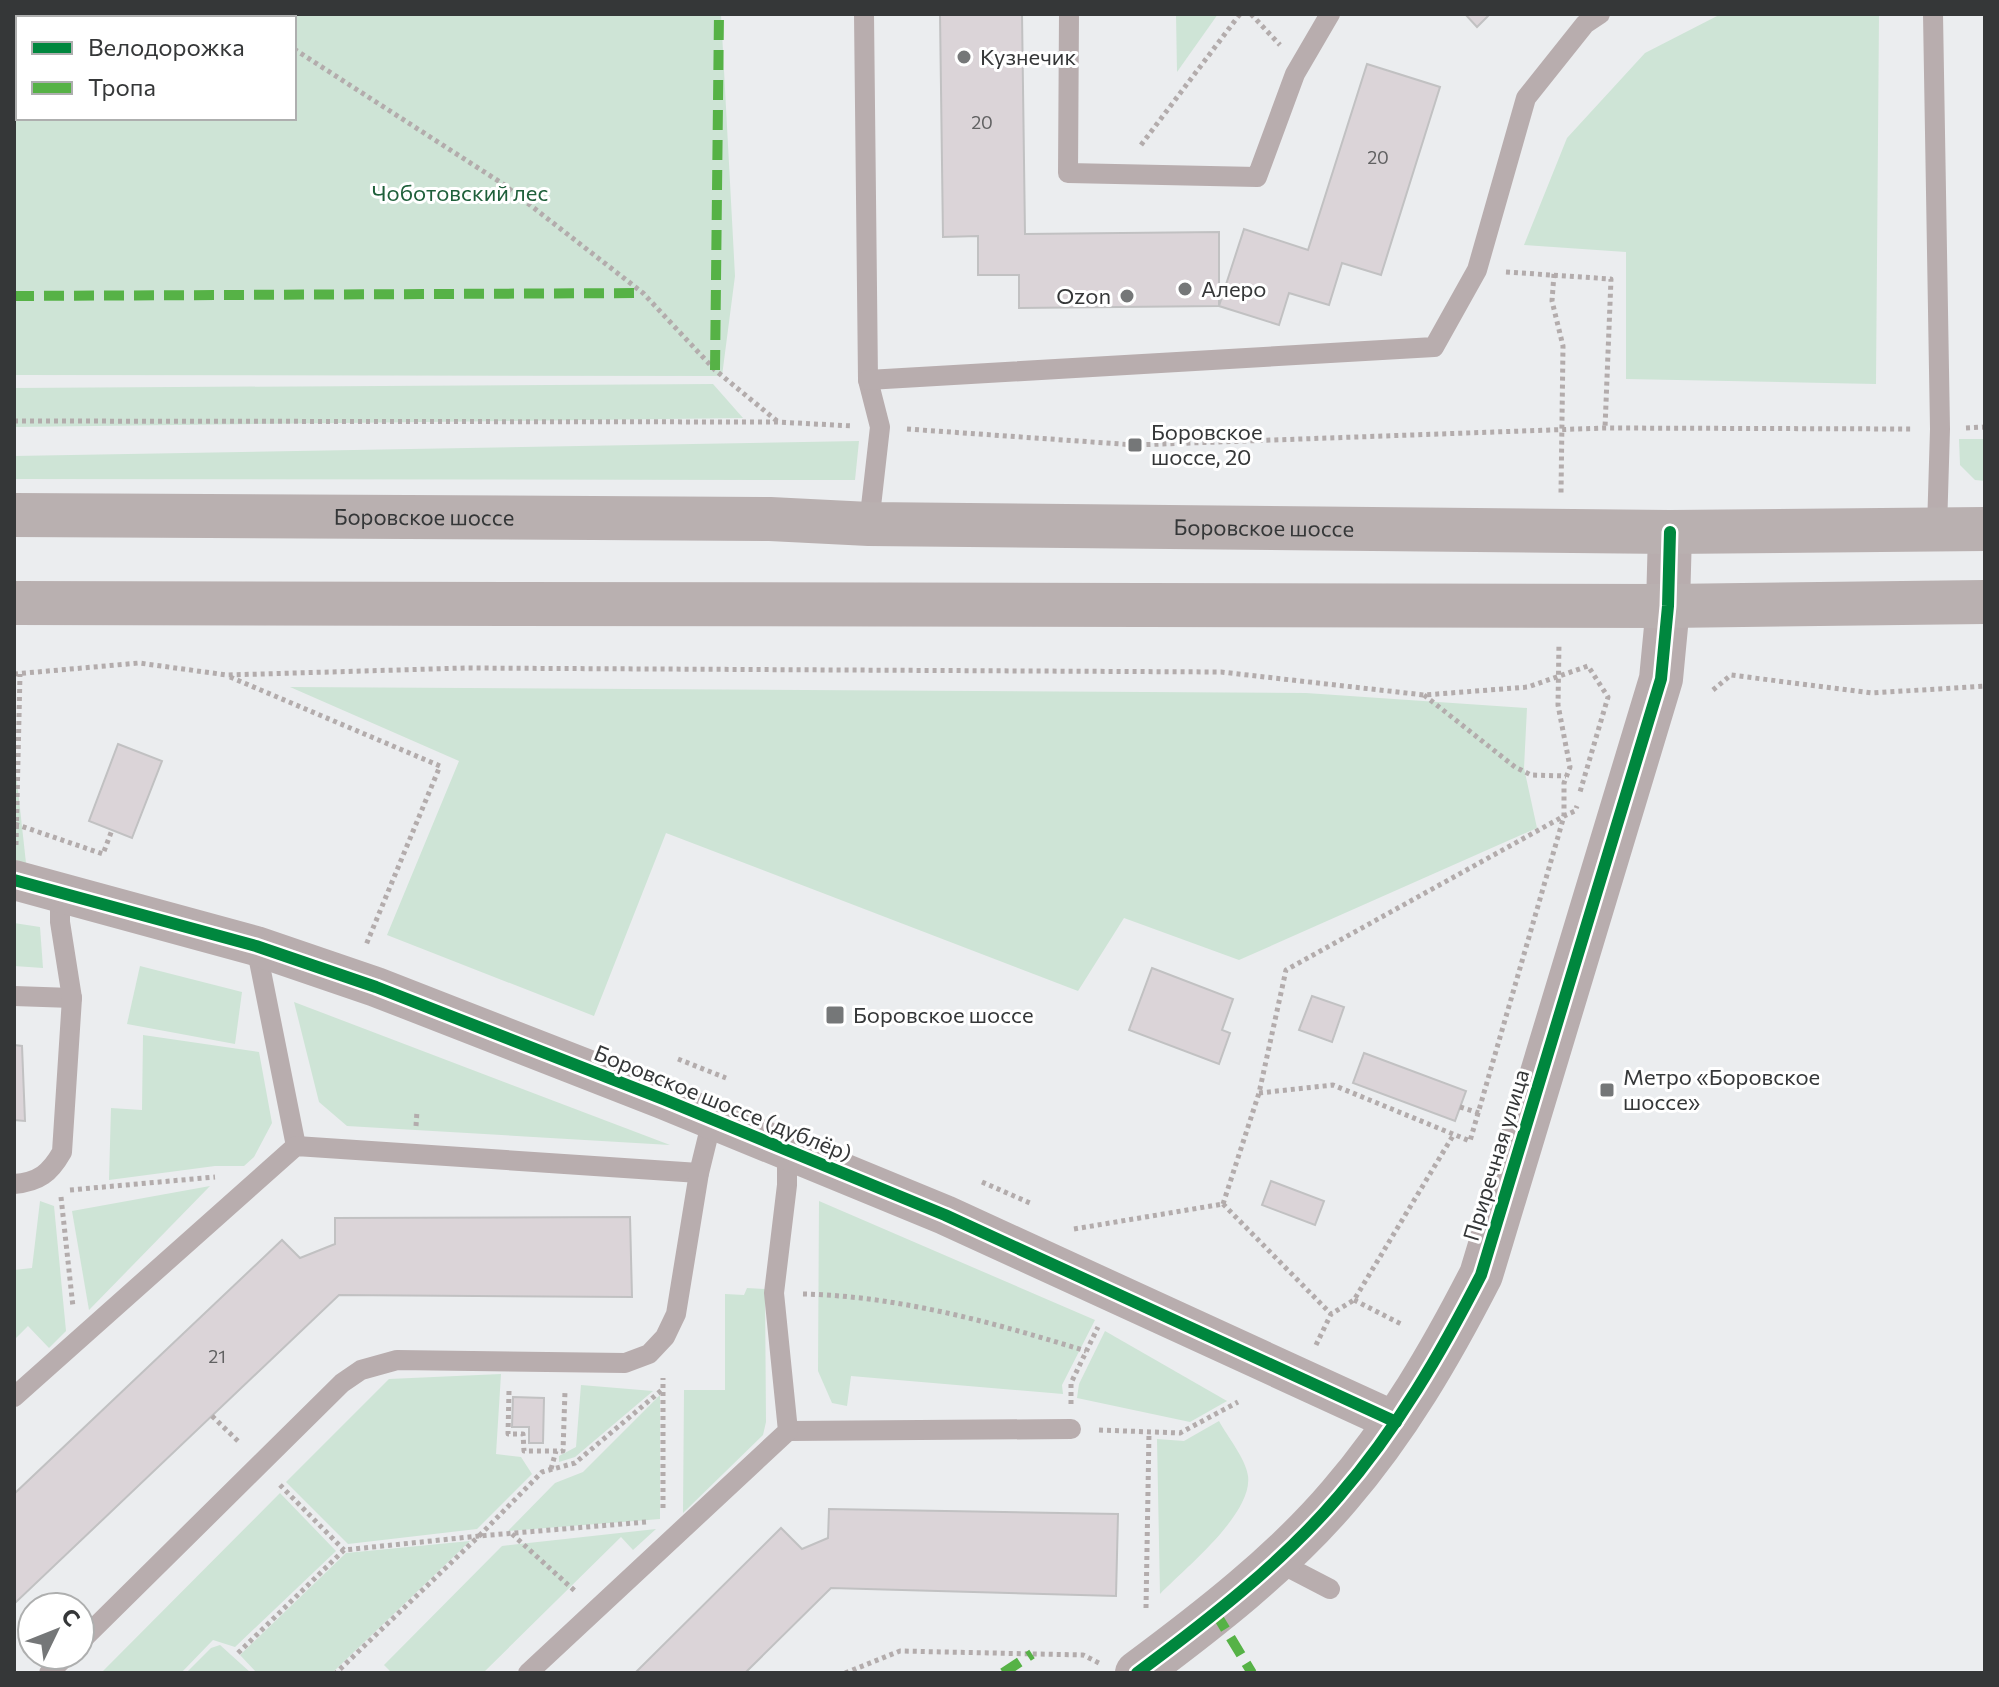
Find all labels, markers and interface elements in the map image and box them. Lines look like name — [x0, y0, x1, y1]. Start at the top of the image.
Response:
legend — [16, 16, 296, 120]
text: Велодорожка — [88, 32, 245, 61]
place label: Кузнечик — [980, 43, 1076, 70]
marker: Кузнечик — [955, 48, 973, 66]
text: Тропа — [88, 72, 156, 101]
house number: 20 — [971, 111, 993, 133]
house number: 20 — [1367, 146, 1389, 168]
park label: Чоботовский лес — [372, 179, 548, 206]
place label: Алеро — [1201, 275, 1267, 302]
marker: Алеро — [1176, 280, 1194, 298]
place label: Ozon — [1056, 282, 1111, 309]
marker: Ozon — [1118, 287, 1136, 305]
place label: Боровское шоссе, 20 — [1151, 418, 1263, 470]
marker: Боровское шоссе, 20 — [1126, 436, 1144, 454]
street label: Боровское шоссе — [334, 503, 514, 531]
street label: Боровское шоссе — [1173, 513, 1354, 542]
place label: Боровское шоссе — [853, 1001, 1034, 1028]
marker: Боровское шоссе — [824, 1004, 846, 1026]
street label: Боровское шоссе (дублёр) — [590, 1038, 856, 1167]
place label: Метро «Боровское шоссе» — [1623, 1063, 1820, 1115]
street label: Приречная улица — [1457, 1066, 1534, 1244]
marker: Метро «Боровское шоссе» — [1598, 1081, 1616, 1099]
house number: 21 — [208, 1345, 226, 1367]
north arrow — [16, 1591, 96, 1671]
text: С — [56, 1602, 86, 1632]

